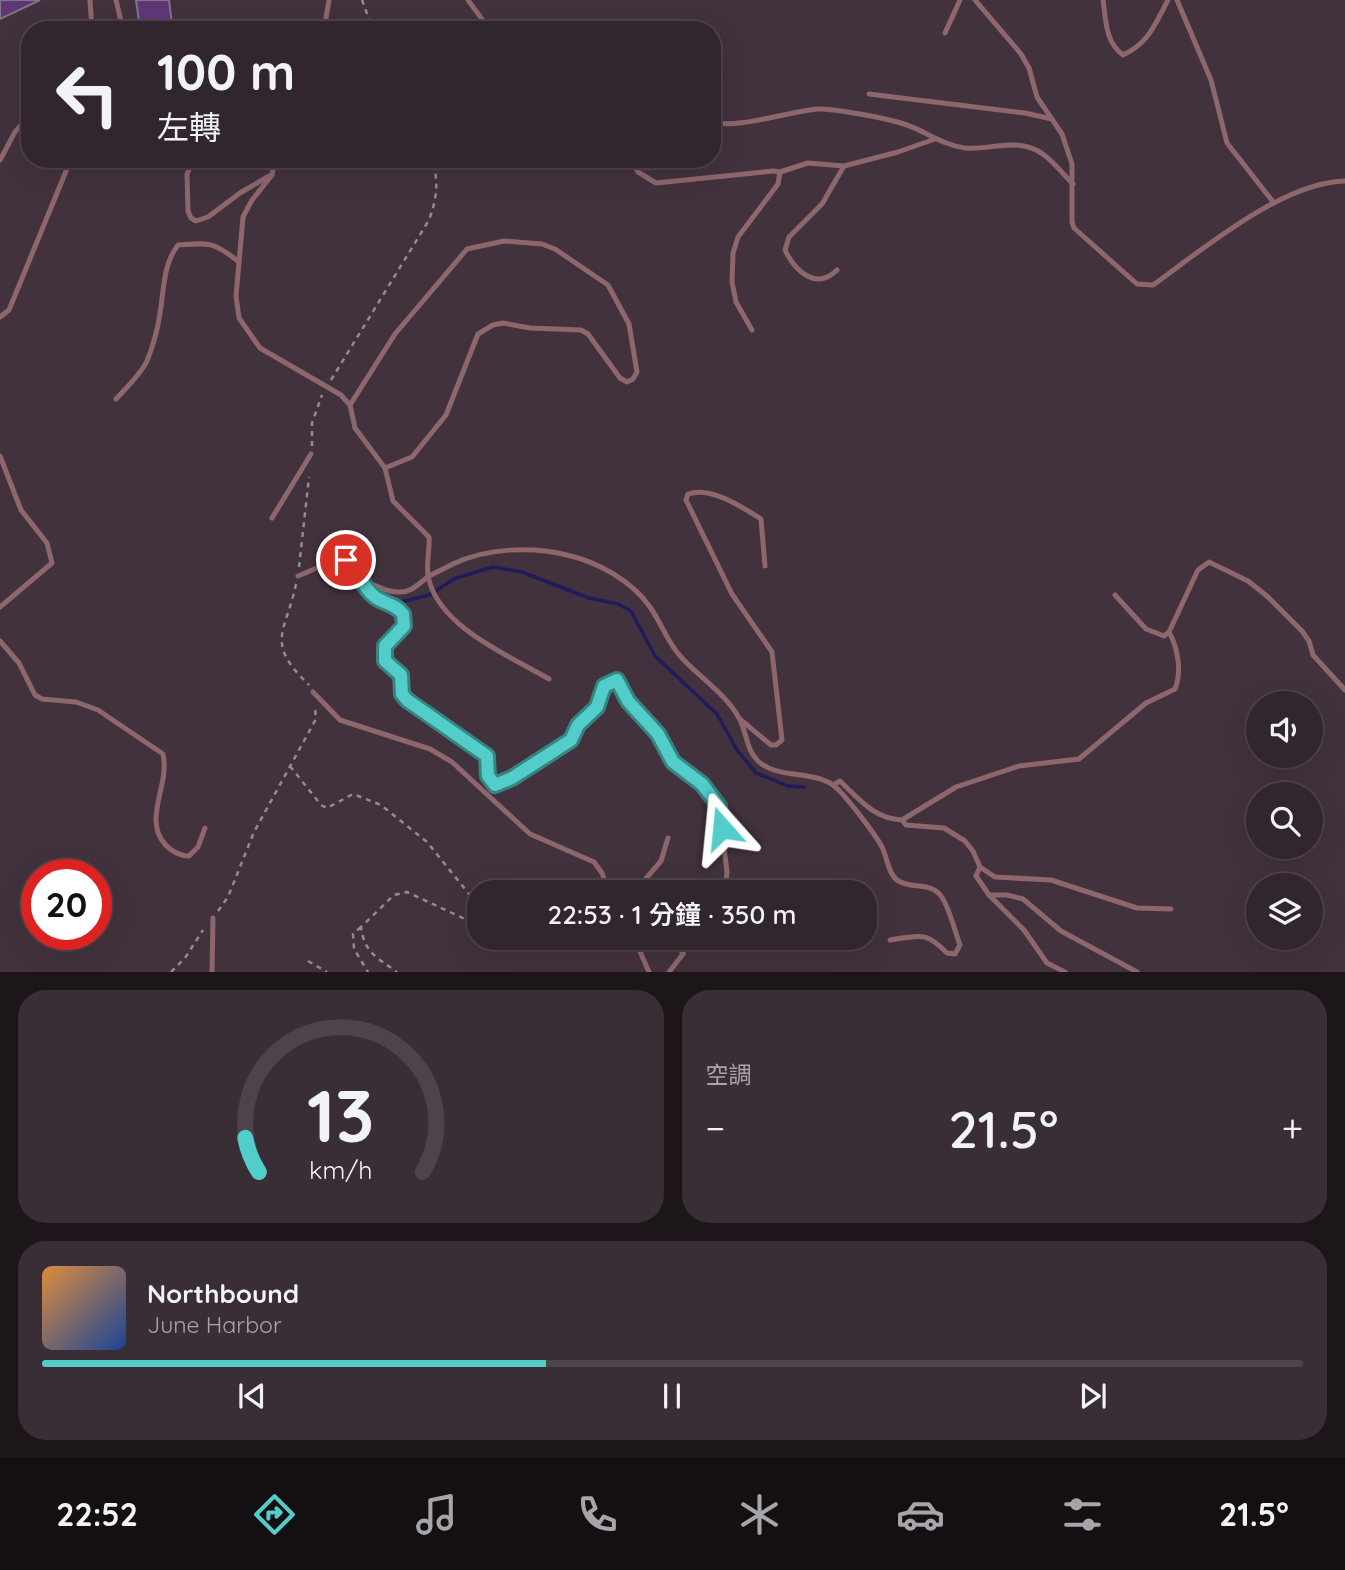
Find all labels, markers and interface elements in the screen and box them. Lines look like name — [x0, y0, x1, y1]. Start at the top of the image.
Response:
text: 100 m — [157, 41, 295, 102]
icon: left — [42, 49, 133, 140]
text: 左轉 — [157, 107, 221, 147]
pin — [316, 530, 376, 590]
icon: arrive — [327, 541, 365, 579]
map controls — [1246, 691, 1323, 950]
button: sound — [1246, 691, 1323, 768]
button: search — [1246, 782, 1323, 859]
position arrow — [685, 791, 759, 865]
speed limit sign: 20 — [21, 859, 112, 950]
button: layers — [1246, 873, 1323, 950]
text: 22:53 · 1 分鐘 · 350 m — [548, 898, 796, 931]
text: 空調 — [706, 1060, 752, 1089]
text: 13 — [307, 1070, 374, 1161]
text: 21.5° — [949, 1096, 1058, 1161]
text: − — [706, 1104, 725, 1152]
text: + — [1282, 1104, 1303, 1152]
text: km/h — [309, 1154, 372, 1185]
text: Northbound — [147, 1277, 299, 1310]
text: June Harbor — [147, 1310, 282, 1339]
icon: previous — [233, 1377, 271, 1415]
icon: pause — [653, 1377, 691, 1415]
icon: next — [1074, 1377, 1112, 1415]
icon: directions — [250, 1490, 299, 1539]
icon: music — [412, 1490, 461, 1539]
icon: phone — [573, 1490, 622, 1539]
icon: climate — [735, 1490, 784, 1539]
icon: car — [896, 1490, 945, 1539]
icon: filters — [1058, 1490, 1107, 1539]
text: 22:52 — [56, 1494, 138, 1534]
text: 21.5° — [1219, 1494, 1289, 1534]

